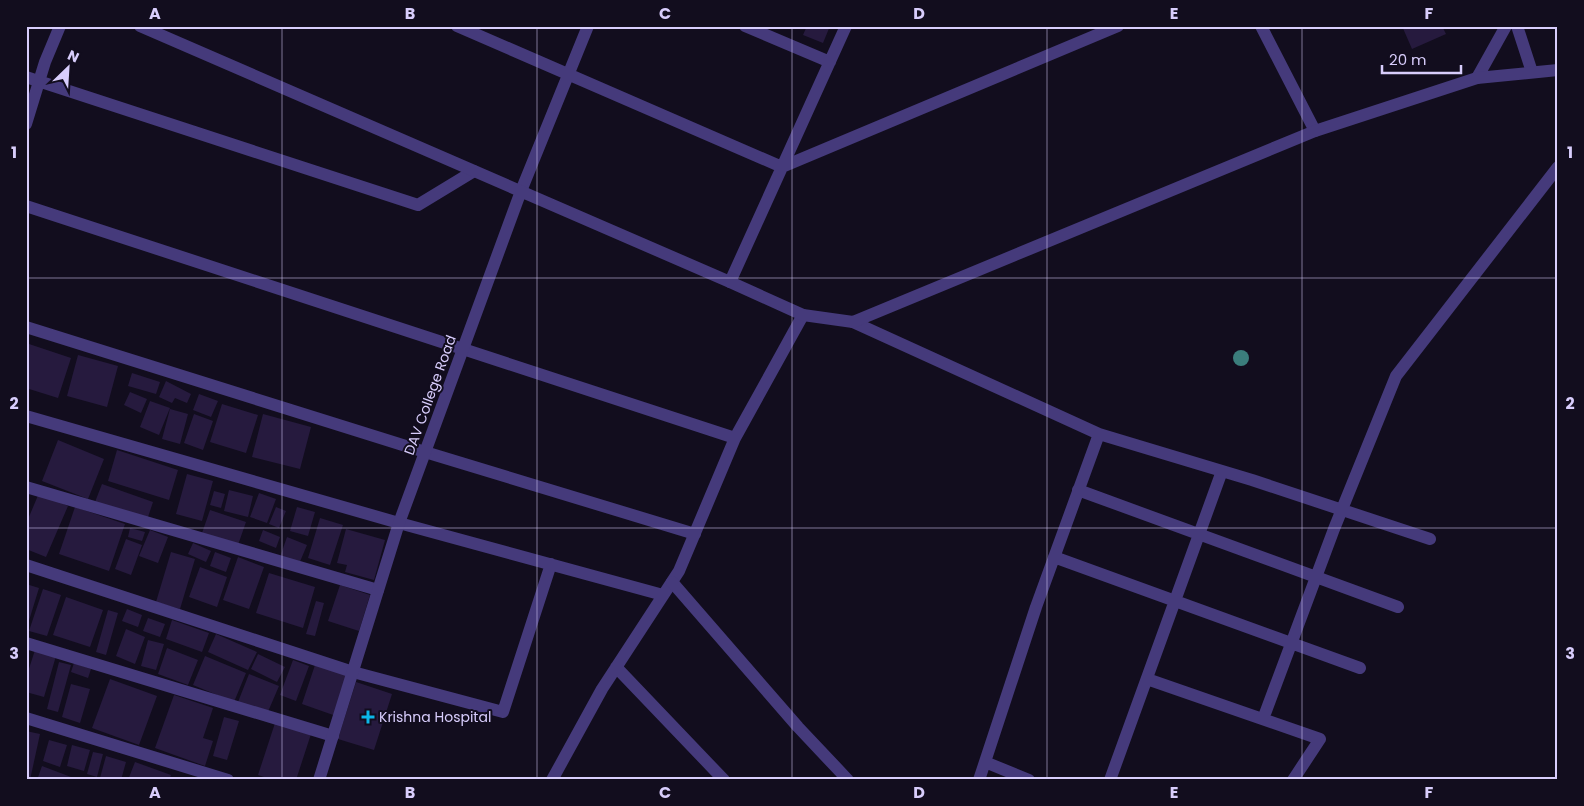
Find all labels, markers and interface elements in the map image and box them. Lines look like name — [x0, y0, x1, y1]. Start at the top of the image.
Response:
text: A — [149, 2, 161, 25]
text: B — [405, 2, 415, 25]
text: C — [659, 2, 671, 25]
text: D — [913, 2, 925, 25]
text: E — [1170, 2, 1178, 25]
text: F — [1425, 2, 1434, 25]
north arrow — [42, 42, 92, 92]
scale bar — [1382, 42, 1460, 74]
text: N — [64, 45, 82, 68]
text: 20 m — [1389, 49, 1427, 70]
text: 1 — [11, 141, 17, 164]
text: 1 — [1567, 141, 1573, 164]
street label: DAV College Road — [399, 332, 461, 458]
text: 2 — [9, 392, 19, 415]
text: 2 — [1565, 392, 1575, 415]
text: 3 — [9, 642, 19, 665]
text: 3 — [1565, 642, 1575, 665]
place label: Krishna Hospital — [379, 707, 491, 727]
marker: Krishna Hospital — [361, 710, 375, 724]
text: A — [149, 781, 161, 804]
text: B — [405, 781, 415, 804]
text: C — [659, 781, 671, 804]
text: D — [913, 781, 925, 804]
text: E — [1170, 781, 1178, 804]
text: F — [1425, 781, 1434, 804]

